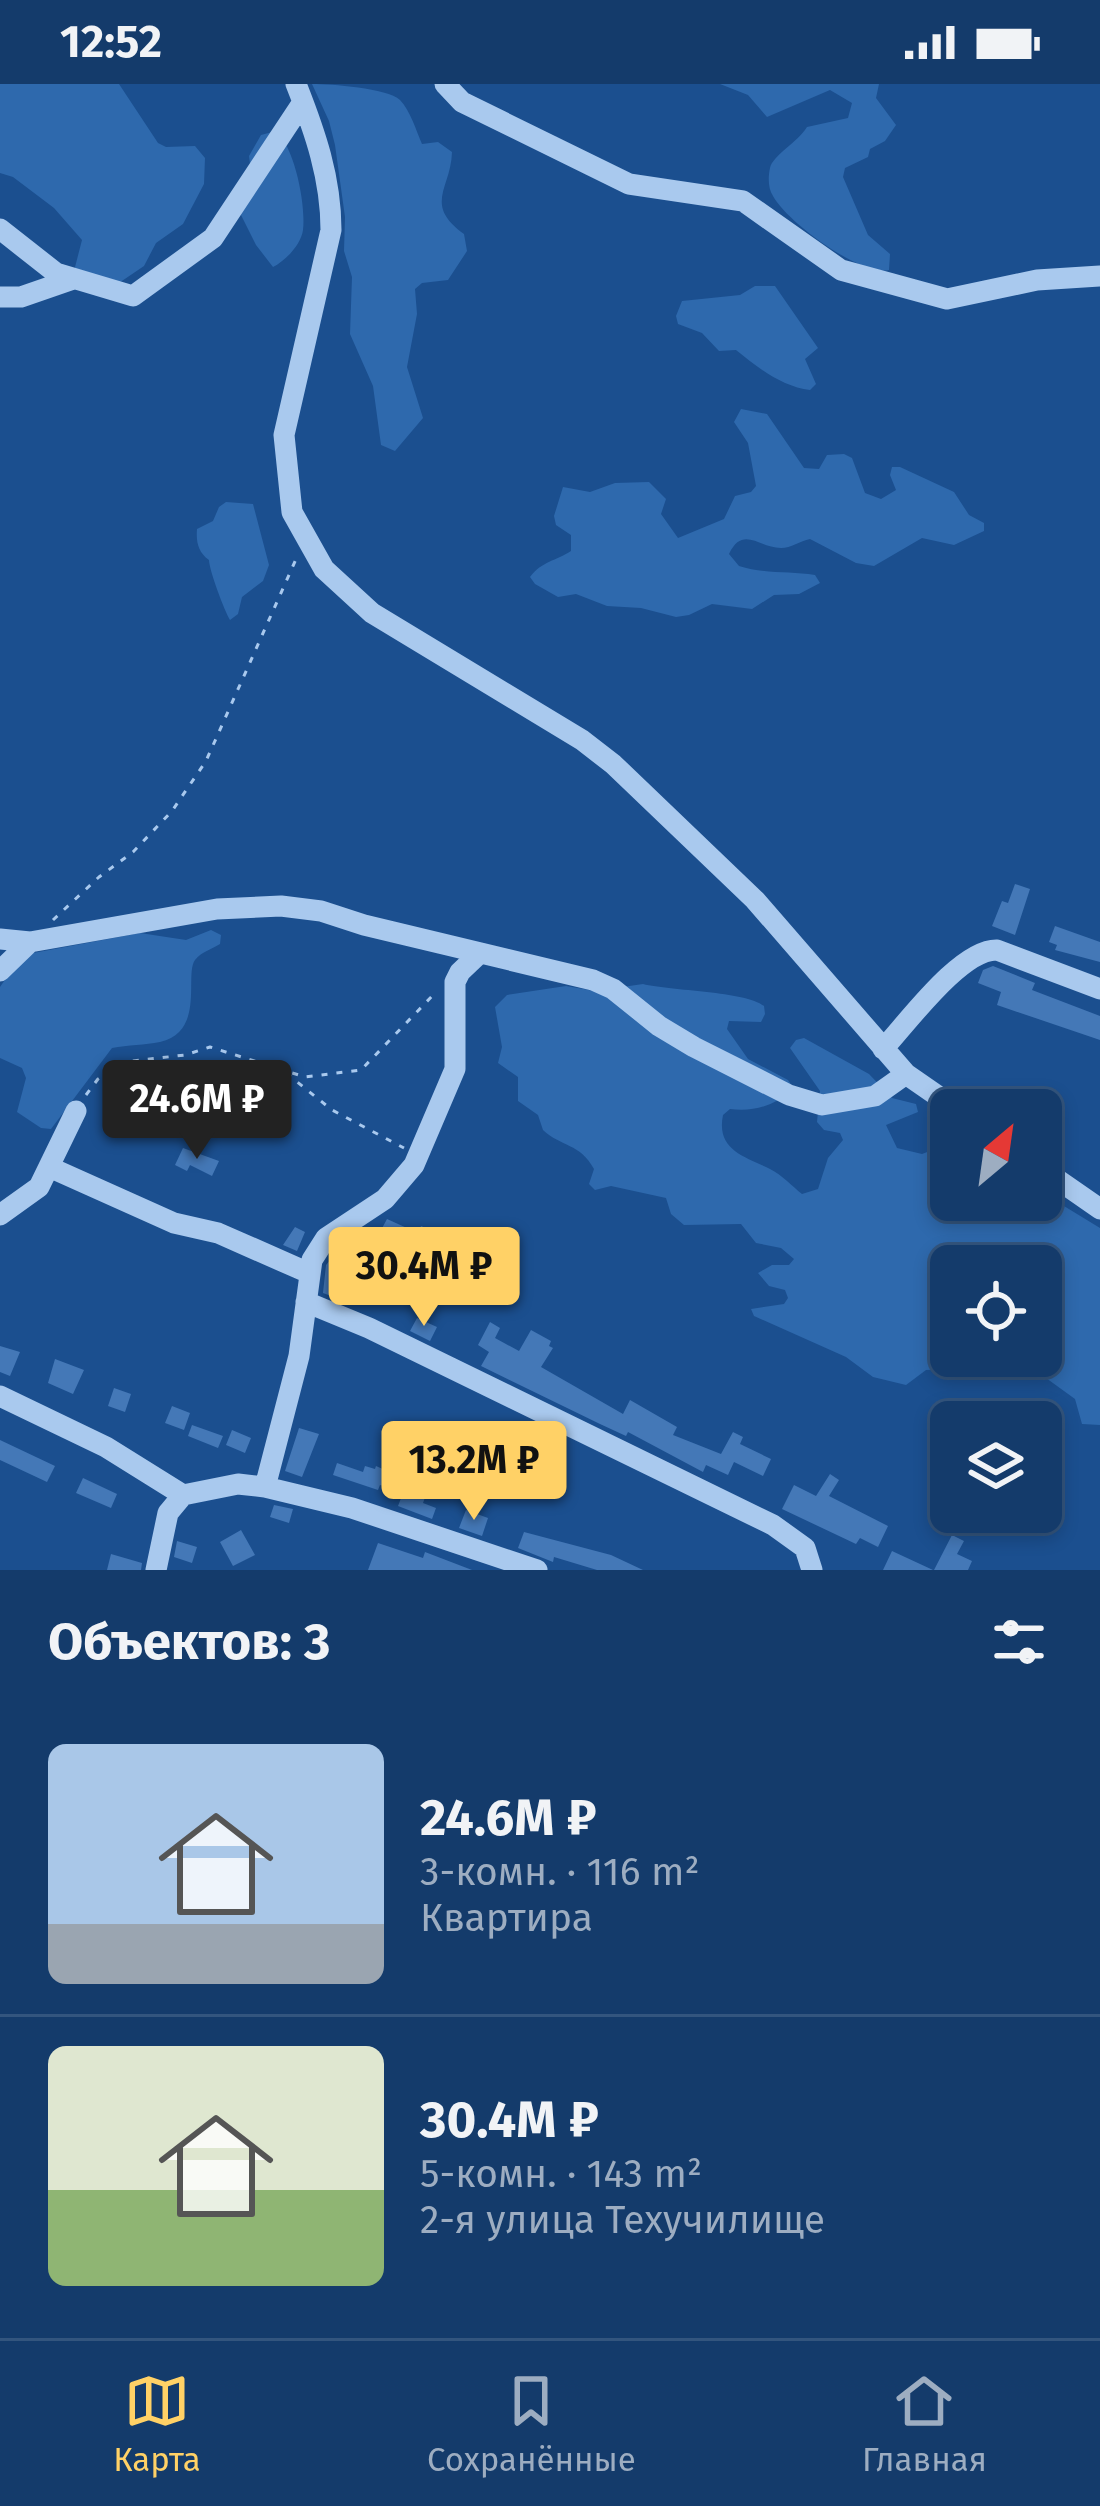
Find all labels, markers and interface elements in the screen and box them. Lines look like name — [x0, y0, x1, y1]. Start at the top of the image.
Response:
text: 12:52 — [60, 15, 162, 69]
pin: 24.6M ₽ — [86, 1060, 308, 1162]
text: 24.6M ₽ — [129, 1076, 265, 1122]
north arrow — [930, 1089, 1062, 1221]
map controls — [930, 1089, 1062, 1533]
pin: 30.4M ₽ — [313, 1227, 535, 1329]
text: 30.4M ₽ — [356, 1243, 492, 1289]
button: locate — [930, 1245, 1062, 1377]
button: layers — [930, 1401, 1062, 1533]
pin: 13.2M ₽ — [363, 1421, 585, 1523]
text: 13.2M ₽ — [408, 1437, 540, 1483]
icon: filters — [986, 1609, 1052, 1675]
text: Объектов: 3 — [48, 1611, 331, 1673]
text: 24.6M ₽ — [420, 1787, 597, 1849]
icon: home — [144, 1792, 288, 1936]
text: 3-комн. · 116 m² — [420, 1849, 700, 1895]
text: Квартира — [420, 1895, 593, 1941]
text: 30.4M ₽ — [420, 2089, 599, 2151]
icon: home — [144, 2094, 288, 2238]
text: 5-комн. · 143 m² — [420, 2151, 702, 2197]
text: 2-я улица Техучилище — [420, 2197, 825, 2243]
tab: Карта — [113, 2368, 201, 2480]
tab: Сохранённые — [427, 2368, 636, 2480]
tab: Главная — [862, 2368, 987, 2480]

